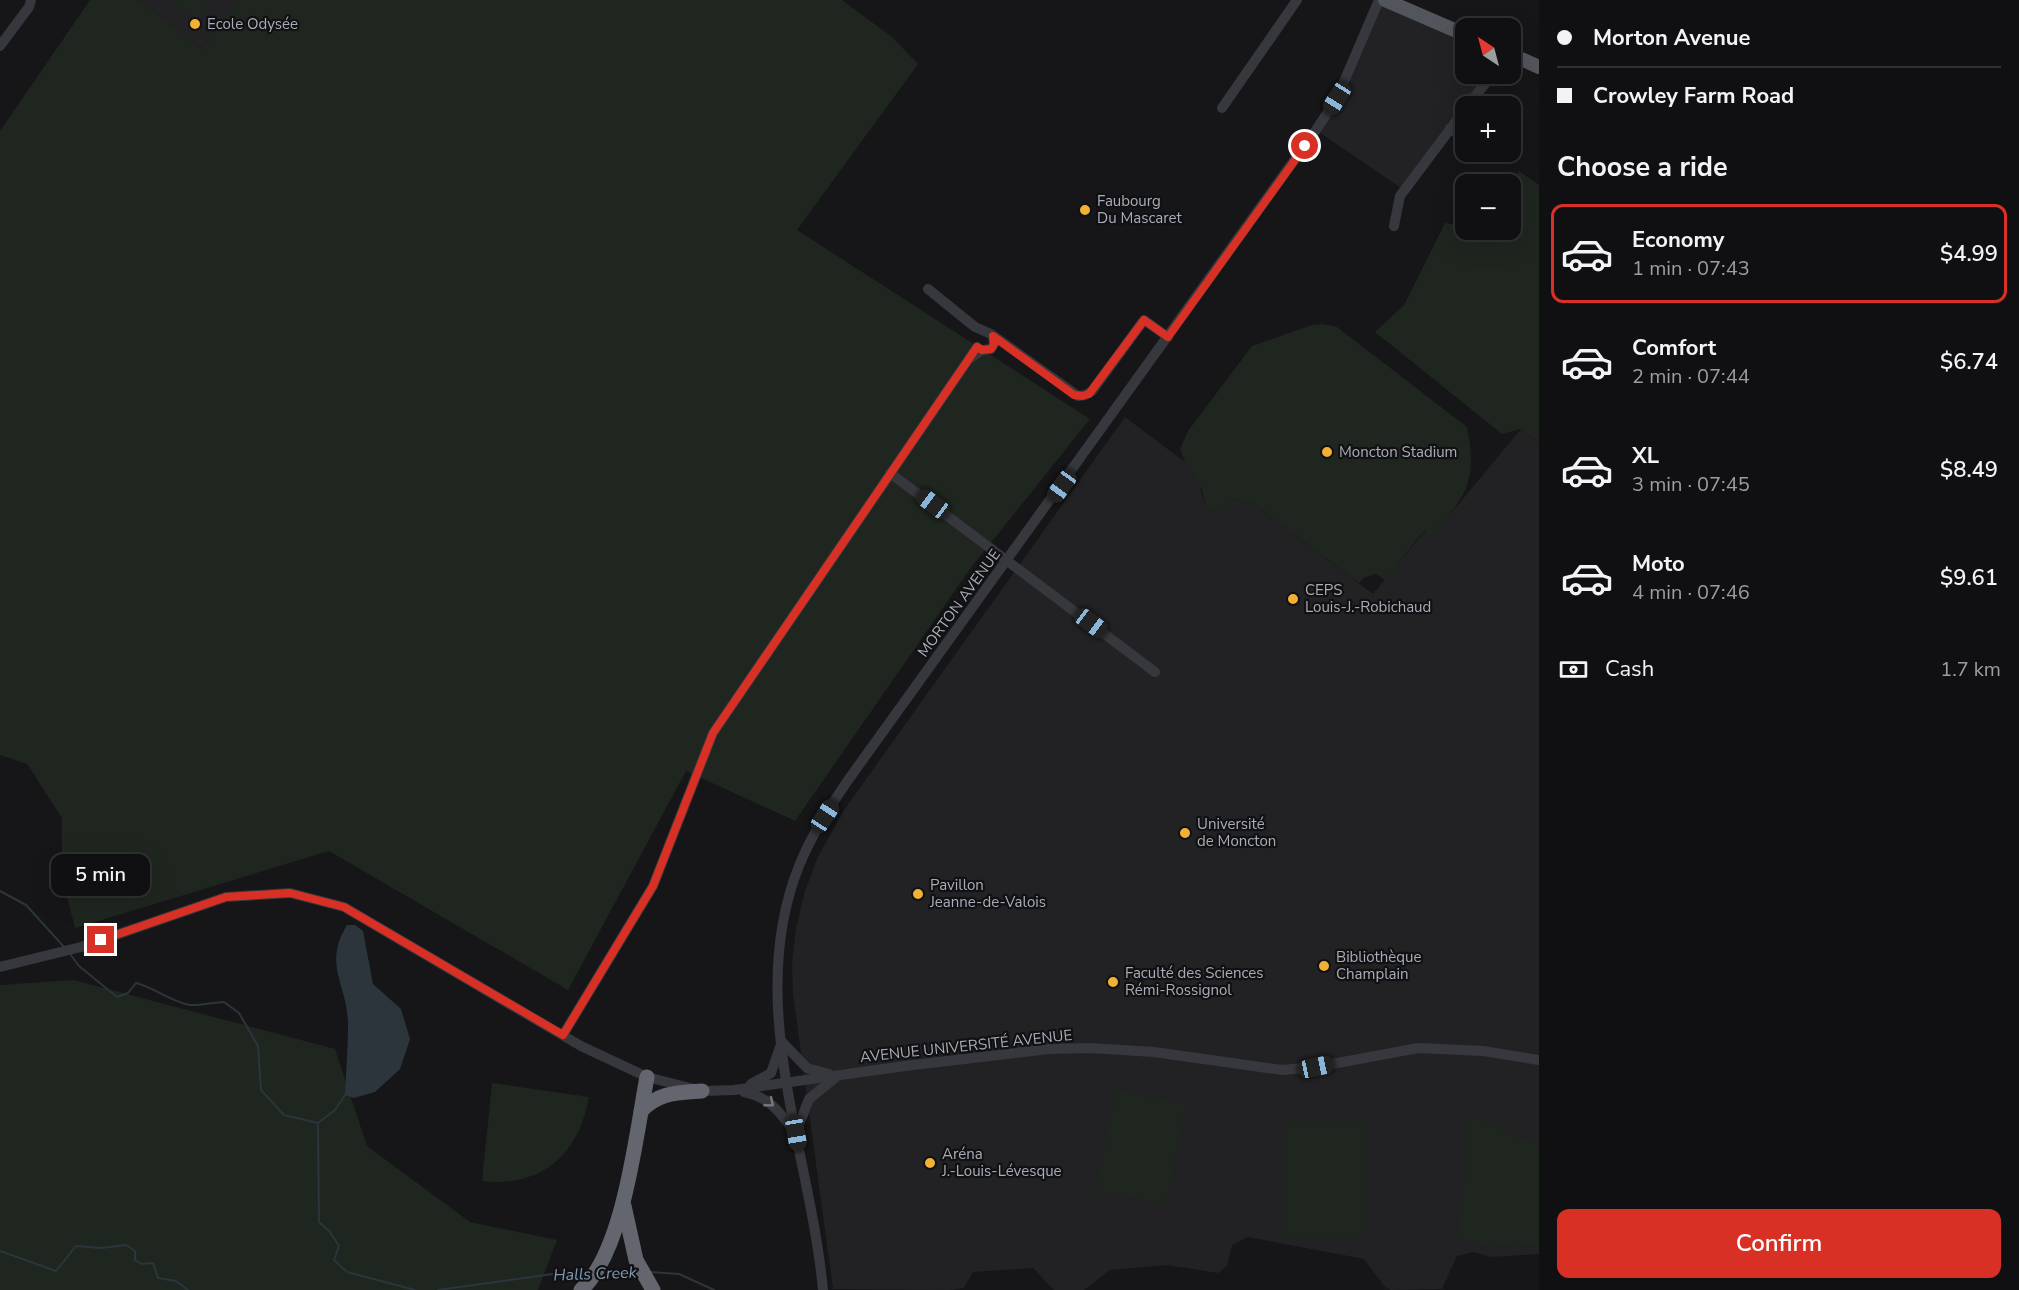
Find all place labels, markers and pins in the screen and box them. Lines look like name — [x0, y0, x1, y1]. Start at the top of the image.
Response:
place label: Ecole Odysée — [207, 14, 298, 34]
marker: Ecole Odysée — [188, 17, 202, 31]
place label: Faubourg Du Mascaret — [1097, 191, 1182, 228]
marker: Faubourg Du Mascaret — [1078, 203, 1092, 217]
place label: Moncton Stadium — [1339, 442, 1457, 462]
marker: Moncton Stadium — [1320, 445, 1334, 459]
place label: CEPS Louis-J.-Robichaud — [1305, 580, 1431, 617]
marker: CEPS Louis-J.-Robichaud — [1286, 592, 1300, 606]
place label: Université de Moncton — [1197, 814, 1276, 851]
marker: Université de Moncton — [1178, 826, 1192, 840]
place label: Pavillon Jeanne-de-Valois — [929, 875, 1046, 912]
marker: Pavillon Jeanne-de-Valois — [911, 887, 925, 901]
place label: Bibliothèque Champlain — [1336, 947, 1421, 984]
marker: Bibliothèque Champlain — [1317, 959, 1331, 973]
place label: Faculté des Sciences Rémi-Rossignol — [1125, 963, 1264, 1000]
marker: Faculté des Sciences Rémi-Rossignol — [1106, 975, 1120, 989]
place label: Aréna J.-Louis-Lévesque — [941, 1144, 1062, 1181]
marker: Aréna J.-Louis-Lévesque — [923, 1156, 937, 1170]

